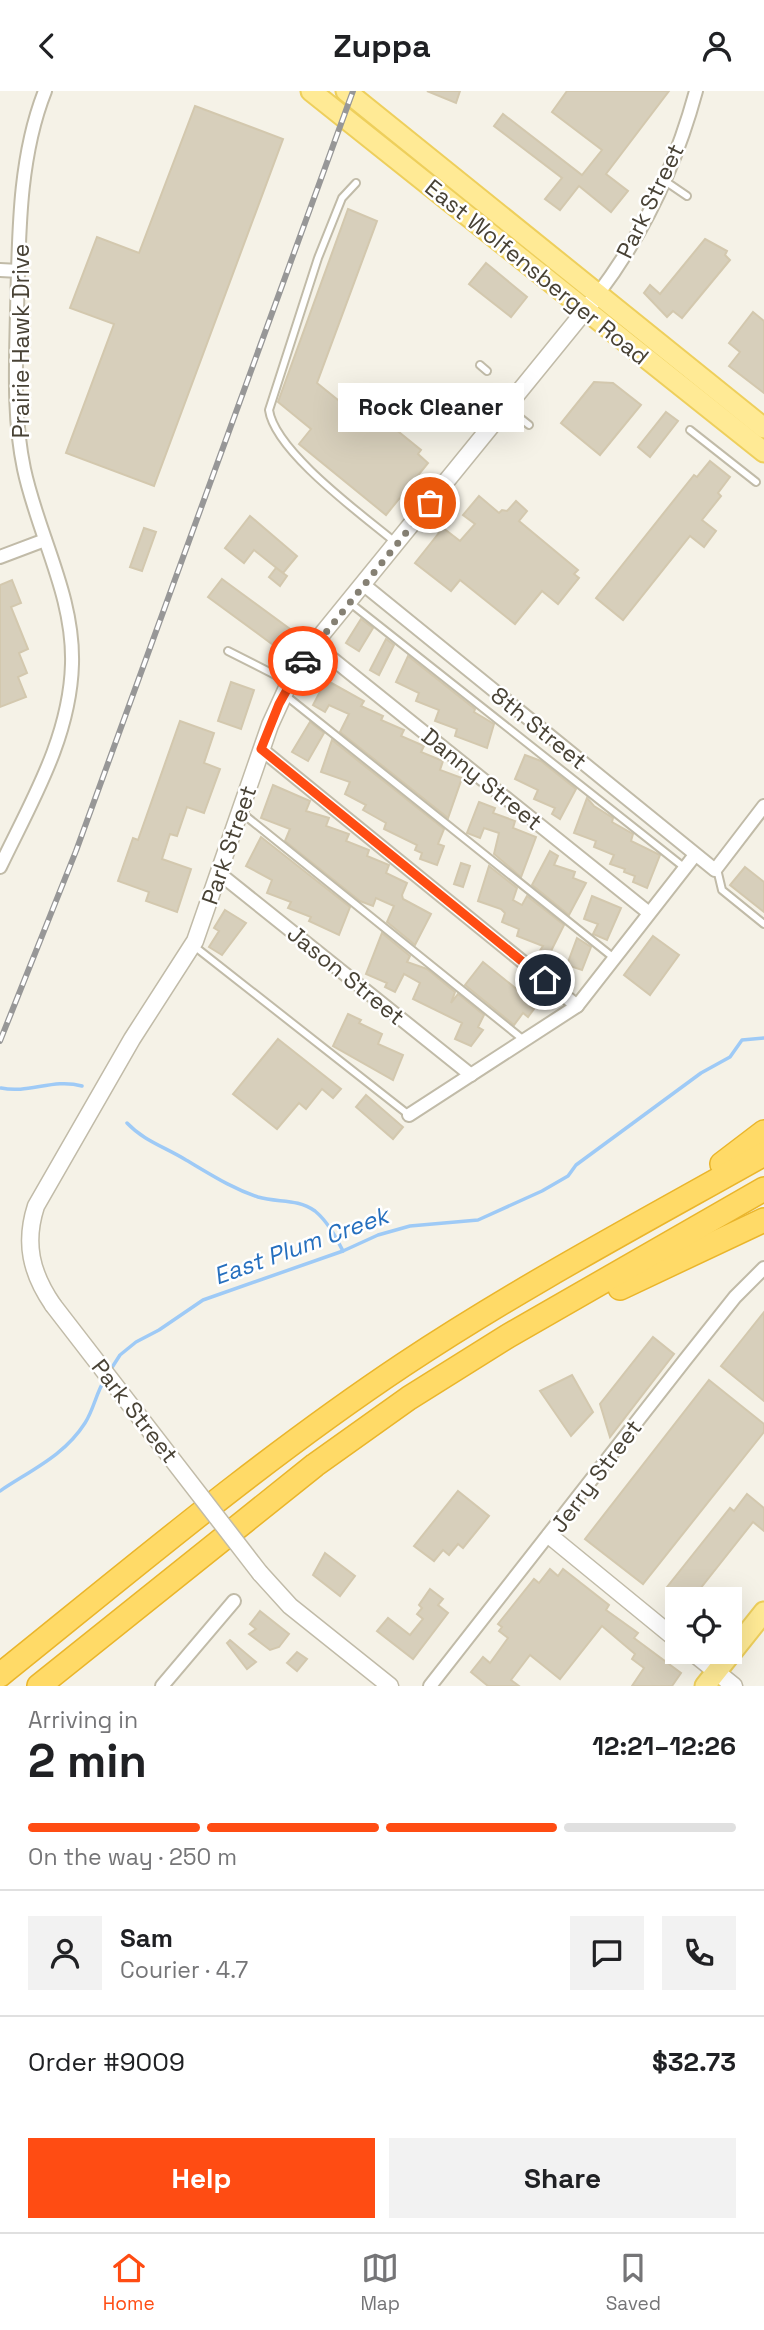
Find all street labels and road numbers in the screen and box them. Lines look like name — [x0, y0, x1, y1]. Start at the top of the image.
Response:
street label: Park Street — [609, 139, 691, 263]
street label: East Wolfensberger Road — [419, 172, 655, 372]
street label: Prairie Hawk Drive — [6, 244, 36, 438]
street label: 8th Street — [485, 680, 593, 776]
street label: Danny Street — [416, 721, 548, 837]
street label: Park Street — [195, 781, 263, 909]
street label: Jason Street — [281, 918, 411, 1032]
street label: Park Street — [85, 1353, 185, 1469]
street label: Jerry Street — [544, 1413, 648, 1539]

